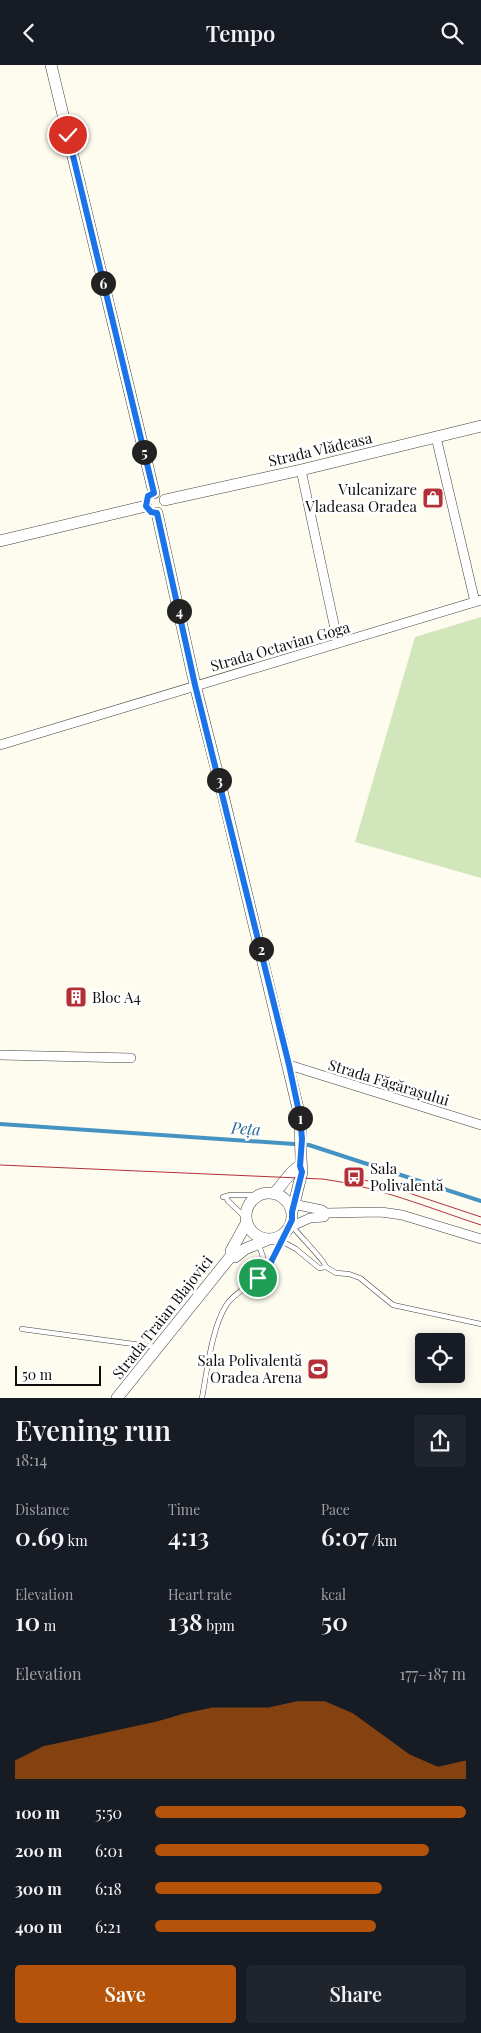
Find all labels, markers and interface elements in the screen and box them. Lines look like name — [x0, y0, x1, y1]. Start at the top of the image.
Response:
text: Tempo — [206, 18, 275, 48]
icon: back — [15, 19, 43, 47]
icon: search — [438, 19, 466, 47]
pin — [47, 114, 89, 156]
icon: check — [54, 121, 82, 149]
pin: 6 — [90, 271, 116, 295]
text: 6 — [100, 274, 107, 293]
street label: Strada Vlădeasa — [266, 427, 374, 471]
pin: 5 — [132, 439, 156, 465]
text: 5 — [141, 443, 148, 462]
place label: Vulcanizare Vladeasa Oradea — [304, 479, 418, 516]
shop icon: Vulcanizare Vladeasa Oradea — [421, 486, 445, 510]
pin: 4 — [166, 599, 192, 623]
text: 4 — [176, 602, 183, 621]
street label: Strada Octavian Goga — [208, 616, 353, 676]
pin: 3 — [206, 767, 232, 793]
text: 3 — [216, 771, 223, 790]
pin: 2 — [248, 937, 274, 961]
text: 2 — [258, 940, 265, 959]
building icon: Bloc A4 — [64, 985, 88, 1009]
place label: Bloc A4 — [92, 987, 141, 1007]
street label: Strada Făgărașului — [326, 1054, 452, 1110]
pin: 1 — [288, 1105, 312, 1131]
text: 1 — [298, 1109, 303, 1128]
water label: Peța — [229, 1116, 262, 1141]
place label: Sala Polivalentă — [370, 1158, 444, 1195]
bus stop icon: Sala Polivalentă — [342, 1165, 366, 1189]
street label: Strada Traian Blajovici — [107, 1251, 217, 1383]
pin — [237, 1257, 279, 1299]
icon: arrive — [244, 1264, 272, 1292]
map controls — [415, 1333, 465, 1383]
button: locate — [415, 1333, 465, 1383]
place label: Sala Polivalentă Oradea Arena — [198, 1350, 303, 1387]
sports icon: Sala Polivalentă Oradea Arena — [306, 1357, 330, 1381]
scale bar — [15, 1363, 101, 1386]
text: 50 m — [22, 1365, 52, 1384]
text: Evening run — [15, 1411, 171, 1448]
button: share — [414, 1415, 466, 1467]
text: 18:14 — [15, 1449, 47, 1470]
text: Distance — [15, 1500, 70, 1519]
text: Time — [168, 1500, 200, 1519]
text: Pace — [321, 1500, 350, 1519]
text: 0.69 — [15, 1519, 64, 1552]
text: 4:13 — [168, 1519, 209, 1552]
text: 6:07 — [321, 1519, 368, 1552]
text: km — [64, 1531, 88, 1550]
text: /km — [368, 1531, 397, 1550]
text: Elevation — [15, 1585, 73, 1604]
text: Heart rate — [168, 1585, 232, 1604]
text: kcal — [321, 1585, 346, 1604]
text: 10 — [15, 1604, 40, 1637]
text: 138 — [168, 1604, 203, 1637]
text: 50 — [321, 1604, 348, 1637]
text: m — [40, 1616, 56, 1635]
text: bpm — [203, 1616, 235, 1635]
text: Elevation — [15, 1663, 82, 1684]
text: 177–187 m — [399, 1663, 466, 1684]
text: 100 m — [15, 1802, 60, 1823]
text: 5:50 — [95, 1802, 122, 1823]
text: 200 m — [15, 1840, 62, 1861]
text: 6:01 — [95, 1840, 123, 1861]
text: 300 m — [15, 1878, 62, 1899]
text: 6:18 — [95, 1878, 122, 1899]
text: 400 m — [15, 1916, 62, 1937]
text: 6:21 — [95, 1916, 121, 1937]
button: Save — [15, 1965, 236, 2023]
button: Share — [246, 1965, 466, 2023]

